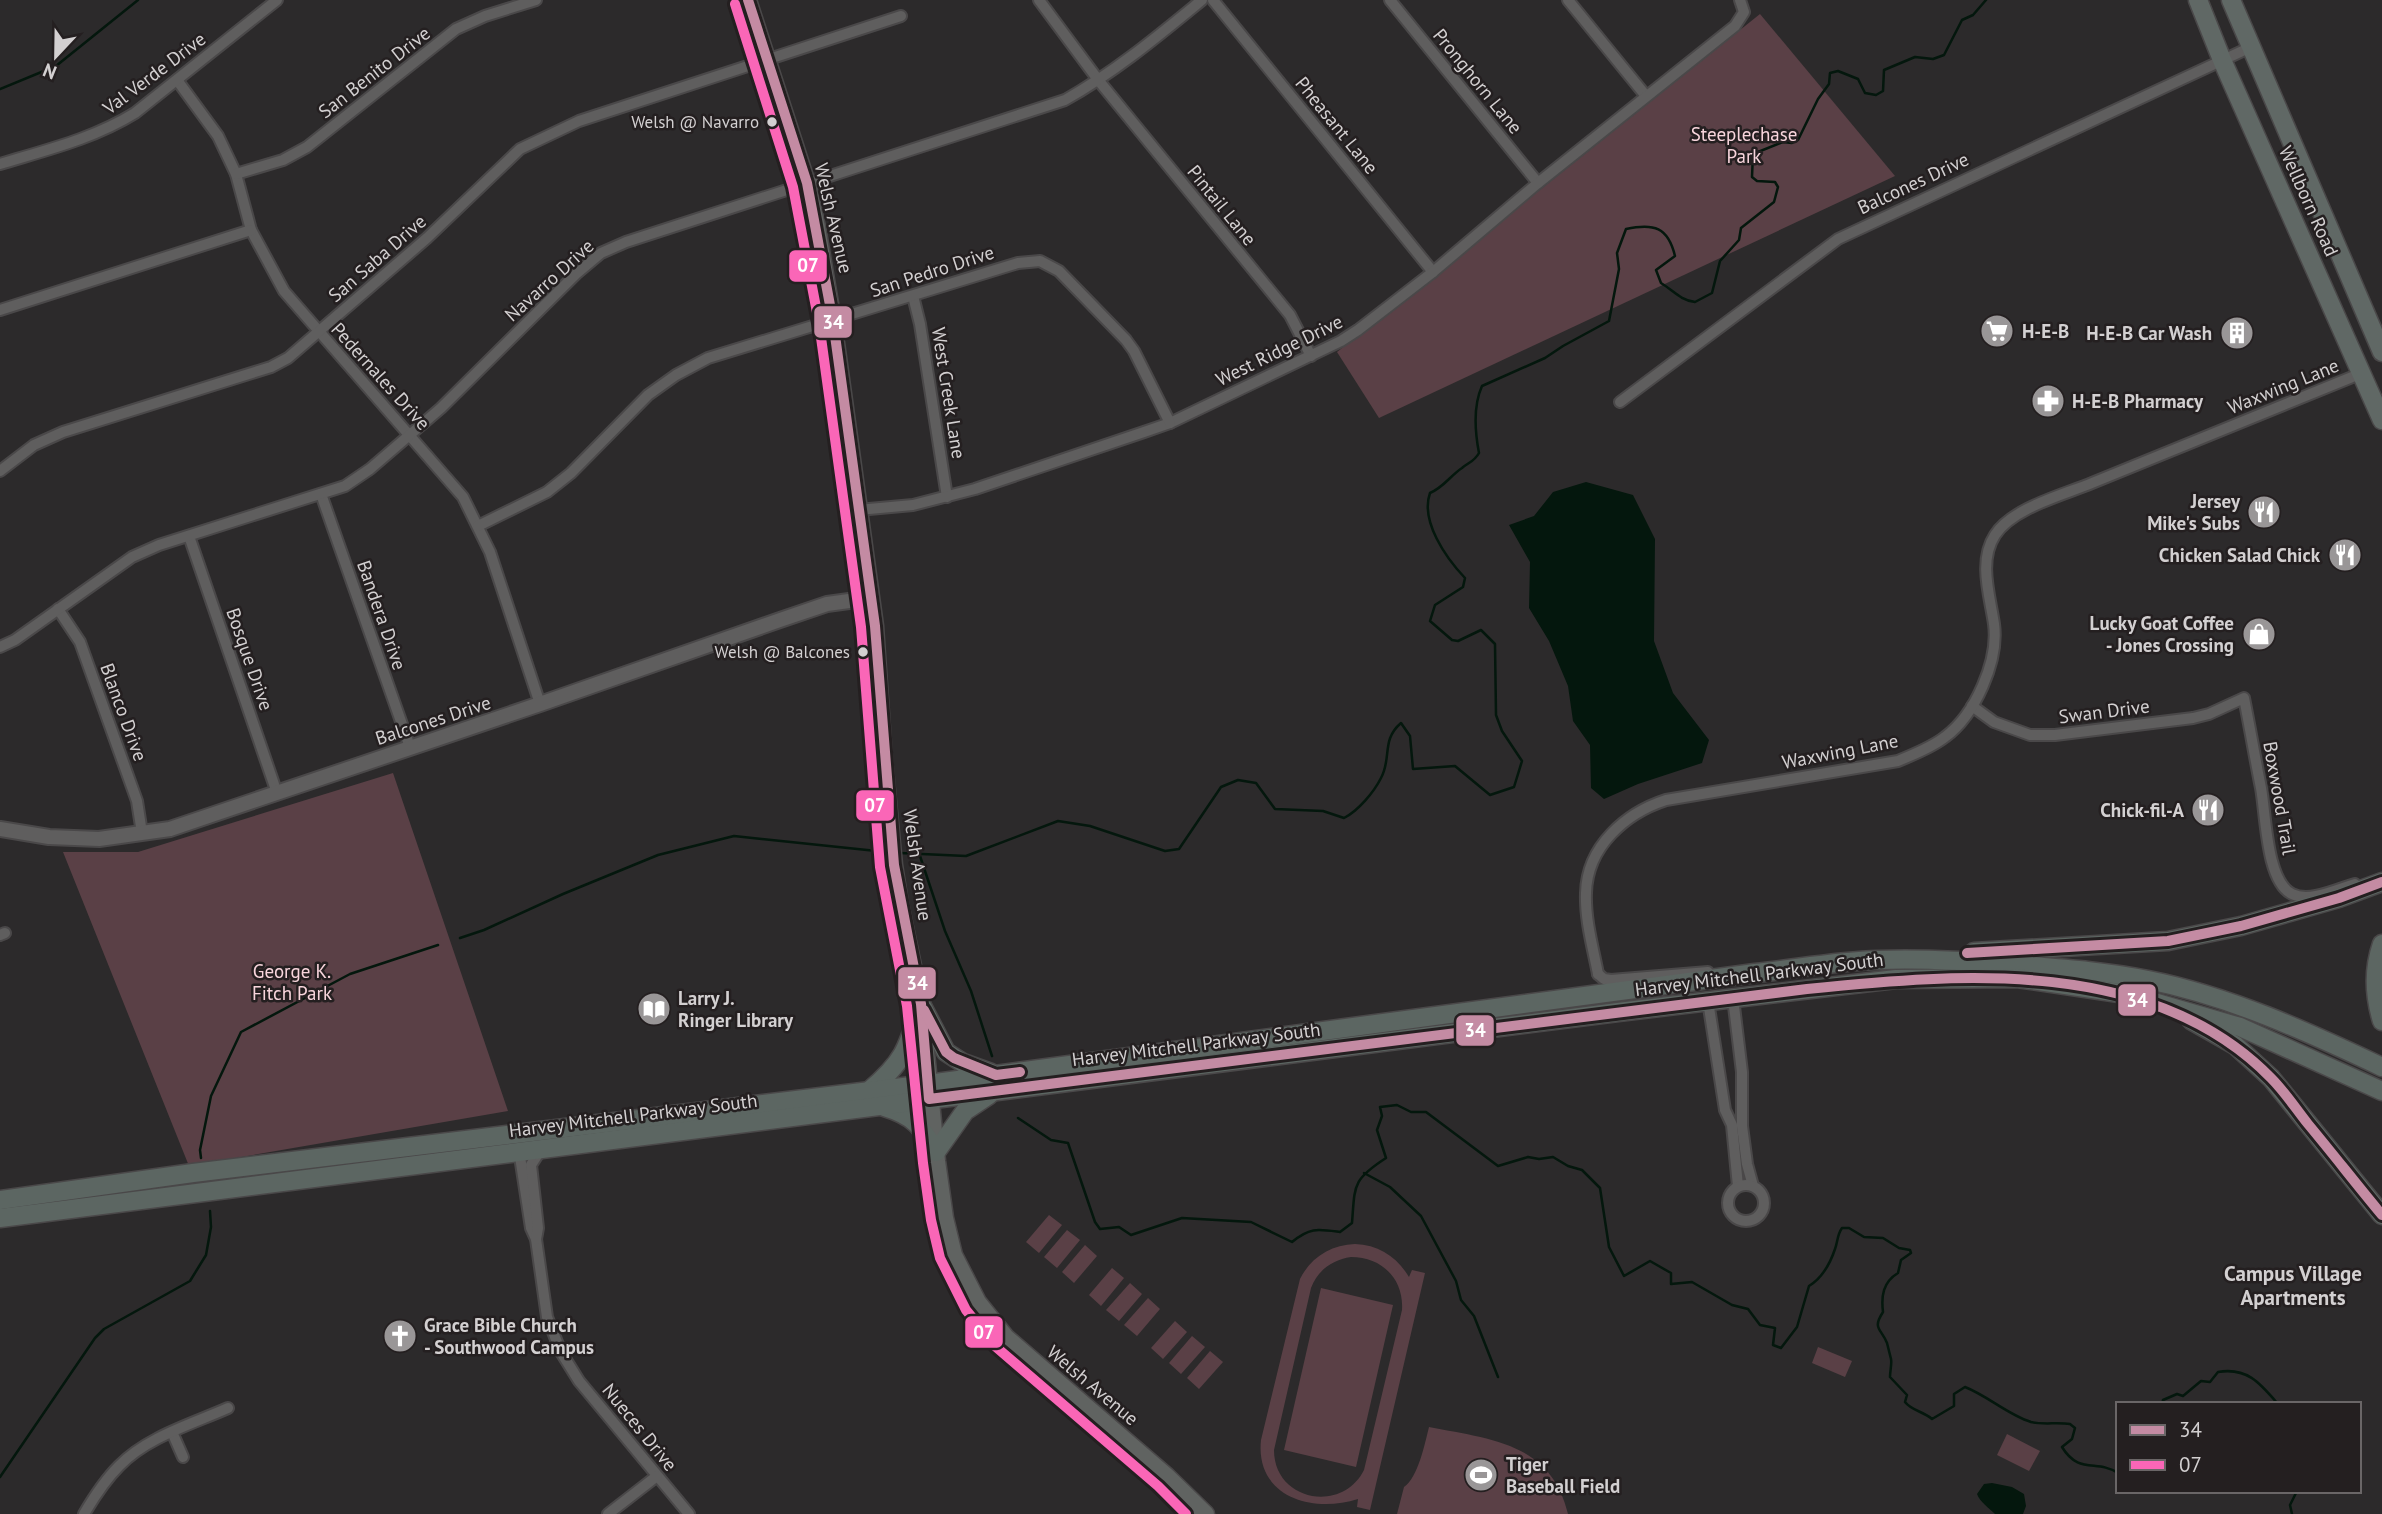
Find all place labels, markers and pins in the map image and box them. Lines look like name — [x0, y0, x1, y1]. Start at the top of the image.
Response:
place label: Welsh @ Navarro — [631, 111, 759, 133]
marker: Welsh @ Navarro — [765, 115, 779, 129]
supermarket icon: H-E-B — [1978, 312, 2016, 350]
building icon: H-E-B Car Wash — [2218, 314, 2256, 352]
place label: H-E-B — [2022, 319, 2069, 343]
place label: H-E-B Car Wash — [2086, 321, 2212, 345]
pharmacy icon: H-E-B Pharmacy — [2029, 382, 2067, 420]
place label: H-E-B Pharmacy — [2072, 389, 2204, 413]
place label: Jersey Mike's Subs — [2147, 489, 2241, 535]
restaurant icon: Jersey Mike's Subs — [2245, 493, 2283, 531]
restaurant icon: Chicken Salad Chick — [2326, 536, 2364, 574]
place label: Chicken Salad Chick — [2159, 543, 2321, 567]
place label: Lucky Goat Coffee - Jones Crossing — [2090, 611, 2234, 657]
shop icon: Lucky Goat Coffee - Jones Crossing — [2240, 615, 2278, 653]
place label: Welsh @ Balcones — [715, 641, 850, 663]
marker: Welsh @ Balcones — [856, 645, 870, 659]
restaurant icon: Chick-fil-A — [2189, 791, 2227, 829]
place label: Chick-fil-A — [2100, 798, 2184, 822]
place label: Larry J. Ringer Library — [678, 986, 794, 1032]
library icon: Larry J. Ringer Library — [635, 990, 673, 1028]
place label: Grace Bible Church - Southwood Campus — [424, 1313, 594, 1359]
church icon: Grace Bible Church - Southwood Campus — [381, 1317, 419, 1355]
place label: Tiger Baseball Field — [1506, 1452, 1620, 1498]
sports icon: Tiger Baseball Field — [1462, 1456, 1500, 1494]

